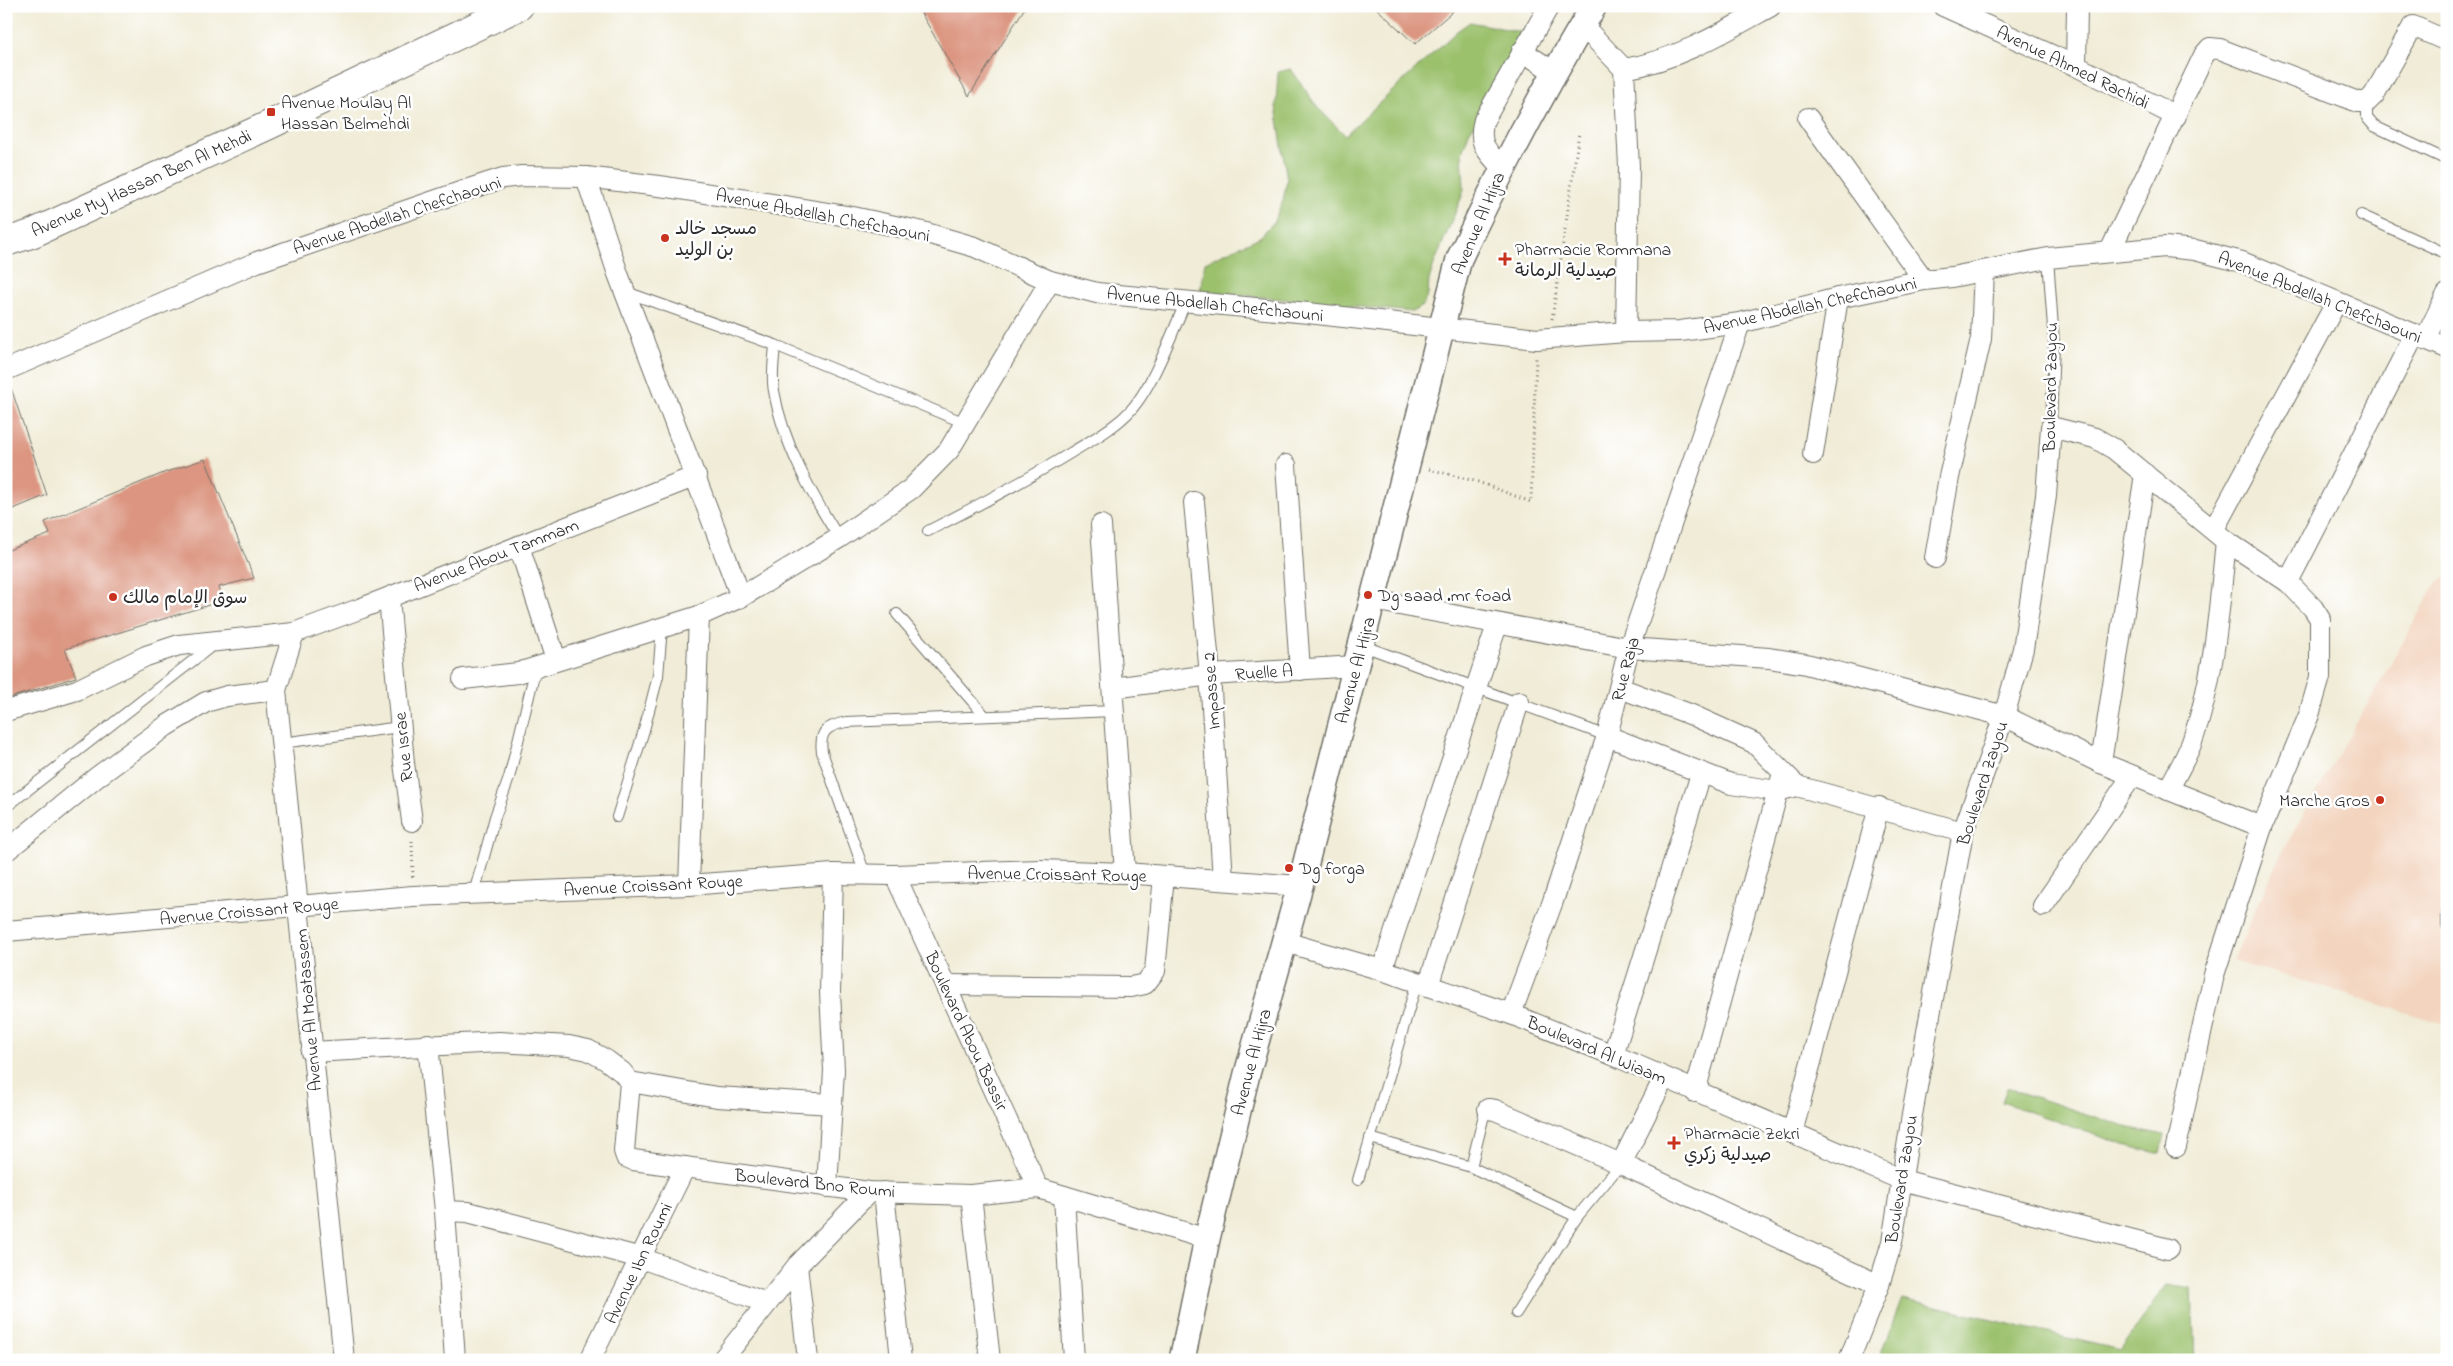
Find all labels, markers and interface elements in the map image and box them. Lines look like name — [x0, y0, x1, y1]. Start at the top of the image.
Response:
street label: Avenue Ahmed Rachidi — [1991, 20, 2153, 117]
place label: Avenue Moulay Al Hassan Belmehdi — [281, 91, 411, 138]
marker: Avenue Moulay Al Hassan Belmehdi — [265, 106, 277, 118]
street label: Avenue My Hassan Ben Al Mehdi — [28, 124, 256, 245]
street label: Avenue Al Hijra — [1446, 168, 1513, 279]
street label: Avenue Abdellah Chefchaouni — [290, 171, 505, 263]
street label: Avenue Abdellah Chefchaouni — [713, 183, 932, 250]
place label: مسجد خالد بن الوليد — [675, 217, 757, 264]
marker: مسجد خالد بن الوليد — [659, 232, 671, 244]
place label: Pharmacie Rommana صيدلية الرمانة — [1515, 238, 1671, 285]
street label: Avenue Abdellah Chefchaouni — [2213, 246, 2425, 352]
marker: Pharmacie Rommana صيدلية الرمانة — [1499, 253, 1511, 265]
street label: Avenue Abdellah Chefchaouni — [1701, 272, 1920, 342]
street label: Avenue Abdellah Chefchaouni — [1105, 282, 1324, 330]
street label: Boulevard Zayou — [2038, 322, 2066, 453]
street label: Avenue Abou Tammam — [411, 513, 583, 600]
place label: Dg saad .mr foad — [1377, 584, 1511, 611]
place label: سوق الإمام مالك — [123, 586, 248, 612]
marker: Dg saad .mr foad — [1362, 589, 1374, 601]
marker: سوق الإمام مالك — [107, 591, 119, 603]
street label: Avenue Al Hijra — [1330, 614, 1384, 727]
street label: Rue Raja — [1606, 634, 1648, 705]
street label: Impasse 2 — [1197, 651, 1229, 730]
street label: Ruelle A — [1234, 659, 1294, 689]
street label: Rue Israe — [388, 710, 422, 783]
street label: Boulevard Zayou — [1951, 718, 2016, 850]
place label: Marche Gros — [2279, 789, 2370, 815]
marker: Marche Gros — [2374, 794, 2386, 806]
place label: Dg forga — [1298, 857, 1365, 884]
street label: Avenue Croissant Rouge — [967, 861, 1148, 892]
marker: Dg forga — [1283, 862, 1295, 874]
street label: Avenue Croissant Rouge — [563, 869, 744, 906]
street label: Avenue Croissant Rouge — [159, 892, 341, 935]
street label: Avenue Al Moatassem — [290, 927, 330, 1092]
street label: Boulevard Abou Bassir — [916, 947, 1014, 1116]
street label: Avenue Al Hijra — [1226, 1006, 1280, 1119]
street label: Boulevard Al Wiaam — [1521, 1010, 1670, 1093]
street label: Boulevard Zayou — [1880, 1113, 1926, 1246]
place label: Pharmacie Zekri صيدلية زكري — [1684, 1122, 1800, 1169]
marker: Pharmacie Zekri صيدلية زكري — [1668, 1137, 1680, 1149]
street label: Boulevard Bno Roumi — [732, 1164, 896, 1206]
street label: Avenue Ibn Roumi — [599, 1199, 680, 1329]

